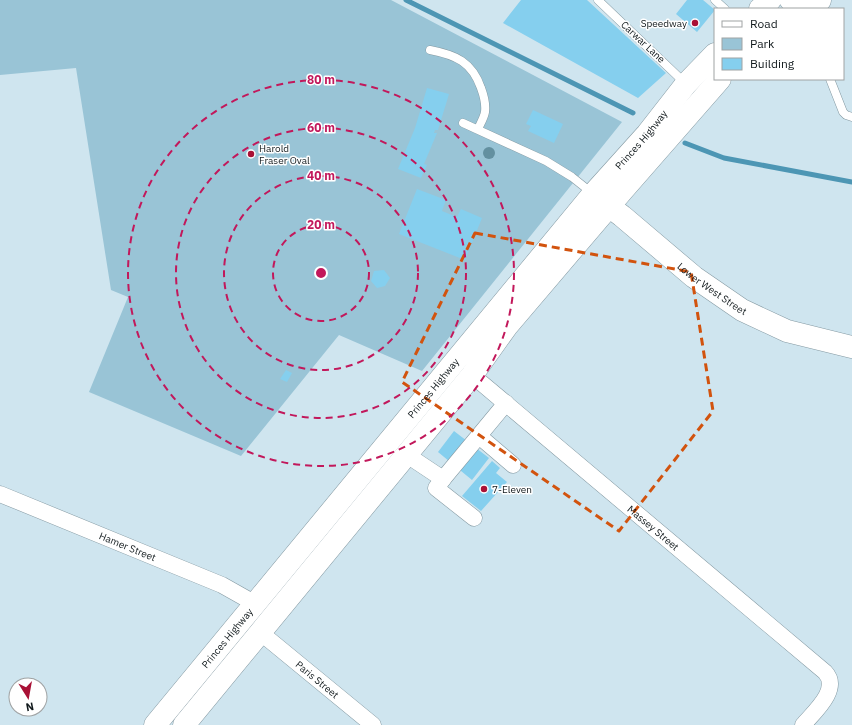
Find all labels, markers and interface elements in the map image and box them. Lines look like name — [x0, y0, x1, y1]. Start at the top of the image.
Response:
legend — [714, 8, 844, 80]
text: Road — [750, 16, 778, 31]
place label: Speedway — [641, 17, 687, 30]
street label: Carwar Lane — [618, 18, 668, 66]
marker: Speedway — [690, 18, 700, 28]
text: Park — [750, 36, 775, 51]
text: Building — [750, 56, 795, 71]
text: 80 m — [307, 72, 335, 87]
street label: Princes Highway — [612, 107, 670, 172]
text: 60 m — [307, 120, 335, 135]
place label: Harold Fraser Oval — [259, 142, 310, 167]
marker: Harold Fraser Oval — [246, 149, 256, 159]
text: 40 m — [307, 168, 335, 183]
text: 20 m — [307, 217, 335, 232]
street label: Lower West Street — [675, 259, 749, 318]
centre of rings — [314, 266, 328, 280]
street label: Princes Highway — [405, 355, 462, 421]
place label: 7-Eleven — [492, 483, 532, 496]
marker: 7-Eleven — [479, 484, 489, 494]
street label: Massey Street — [625, 502, 682, 553]
street label: Hamer Street — [97, 529, 158, 564]
street label: Princes Highway — [198, 605, 255, 670]
street label: Paris Street — [293, 658, 342, 701]
north arrow — [8, 677, 48, 717]
text: N — [25, 699, 35, 714]

